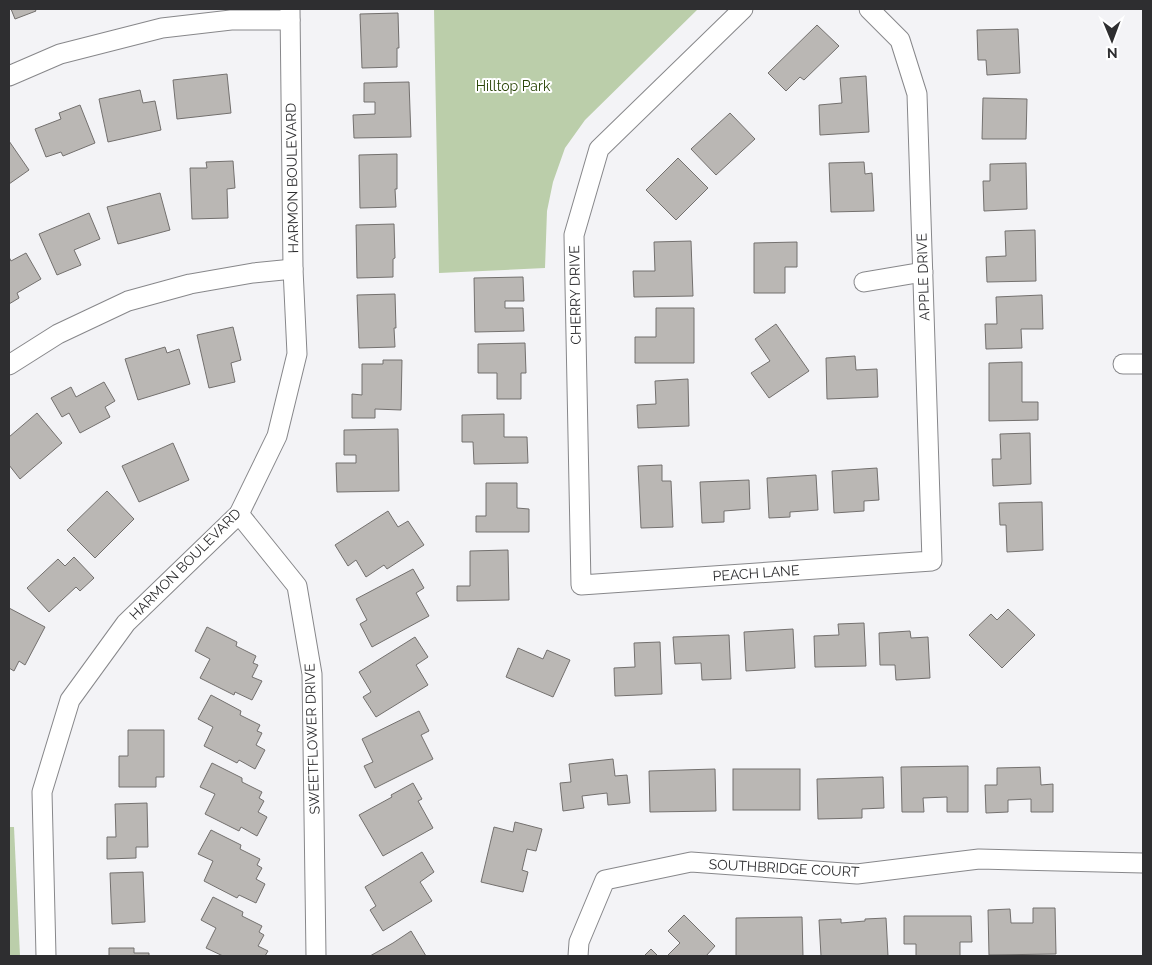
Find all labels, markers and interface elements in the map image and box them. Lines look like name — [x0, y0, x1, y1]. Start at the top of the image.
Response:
north arrow — [1087, 15, 1137, 65]
text: N — [1107, 45, 1118, 61]
park label: Hilltop Park — [476, 78, 551, 94]
street label: HARMON BOULEVARD — [283, 103, 301, 253]
street label: APPLE DRIVE — [913, 233, 933, 321]
street label: CHERRY DRIVE — [566, 245, 584, 345]
street label: HARMON BOULEVARD — [126, 505, 244, 623]
street label: PEACH LANE — [712, 562, 800, 584]
street label: SWEETFLOWER DRIVE — [301, 663, 323, 815]
street label: SOUTHBRIDGE COURT — [708, 856, 860, 880]

